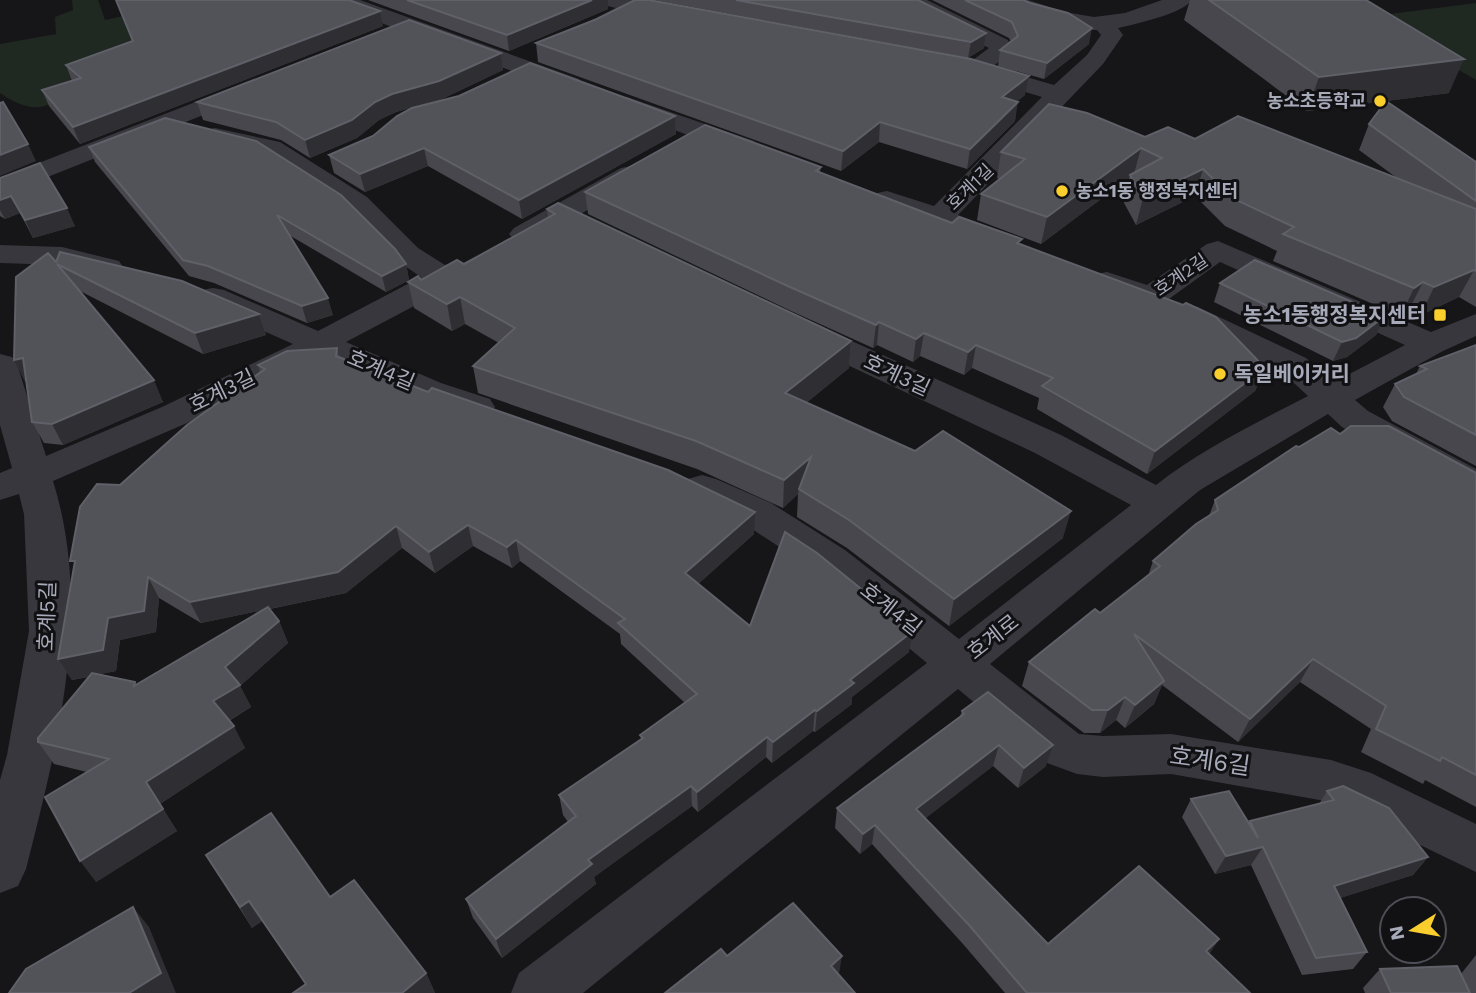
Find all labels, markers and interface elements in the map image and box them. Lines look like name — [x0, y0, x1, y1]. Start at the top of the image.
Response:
place label: 농소초등학교 — [1267, 90, 1366, 111]
marker: 농소초등학교 — [1372, 93, 1388, 109]
street label: 호계1길 — [942, 159, 997, 214]
place label: 농소1동 행정복지센터 — [1076, 180, 1238, 201]
marker: 농소1동 행정복지센터 — [1054, 183, 1070, 199]
street label: 호계2길 — [1150, 249, 1212, 300]
place label: 농소1동행정복지센터 — [1243, 302, 1426, 327]
marker: 농소1동행정복지센터 — [1432, 307, 1448, 323]
street label: 호계4길 — [344, 344, 419, 395]
street label: 호계3길 — [860, 348, 934, 401]
place label: 독일베이커리 — [1234, 361, 1350, 386]
street label: 호계3길 — [185, 364, 259, 417]
marker: 독일베이커리 — [1212, 366, 1228, 382]
street label: 호계4길 — [856, 577, 927, 640]
street label: 호계5길 — [33, 580, 60, 651]
street label: 호계로 — [962, 609, 1023, 664]
street label: 호계6길 — [1168, 742, 1252, 780]
north arrow — [1378, 895, 1448, 965]
text: N — [1384, 924, 1409, 942]

